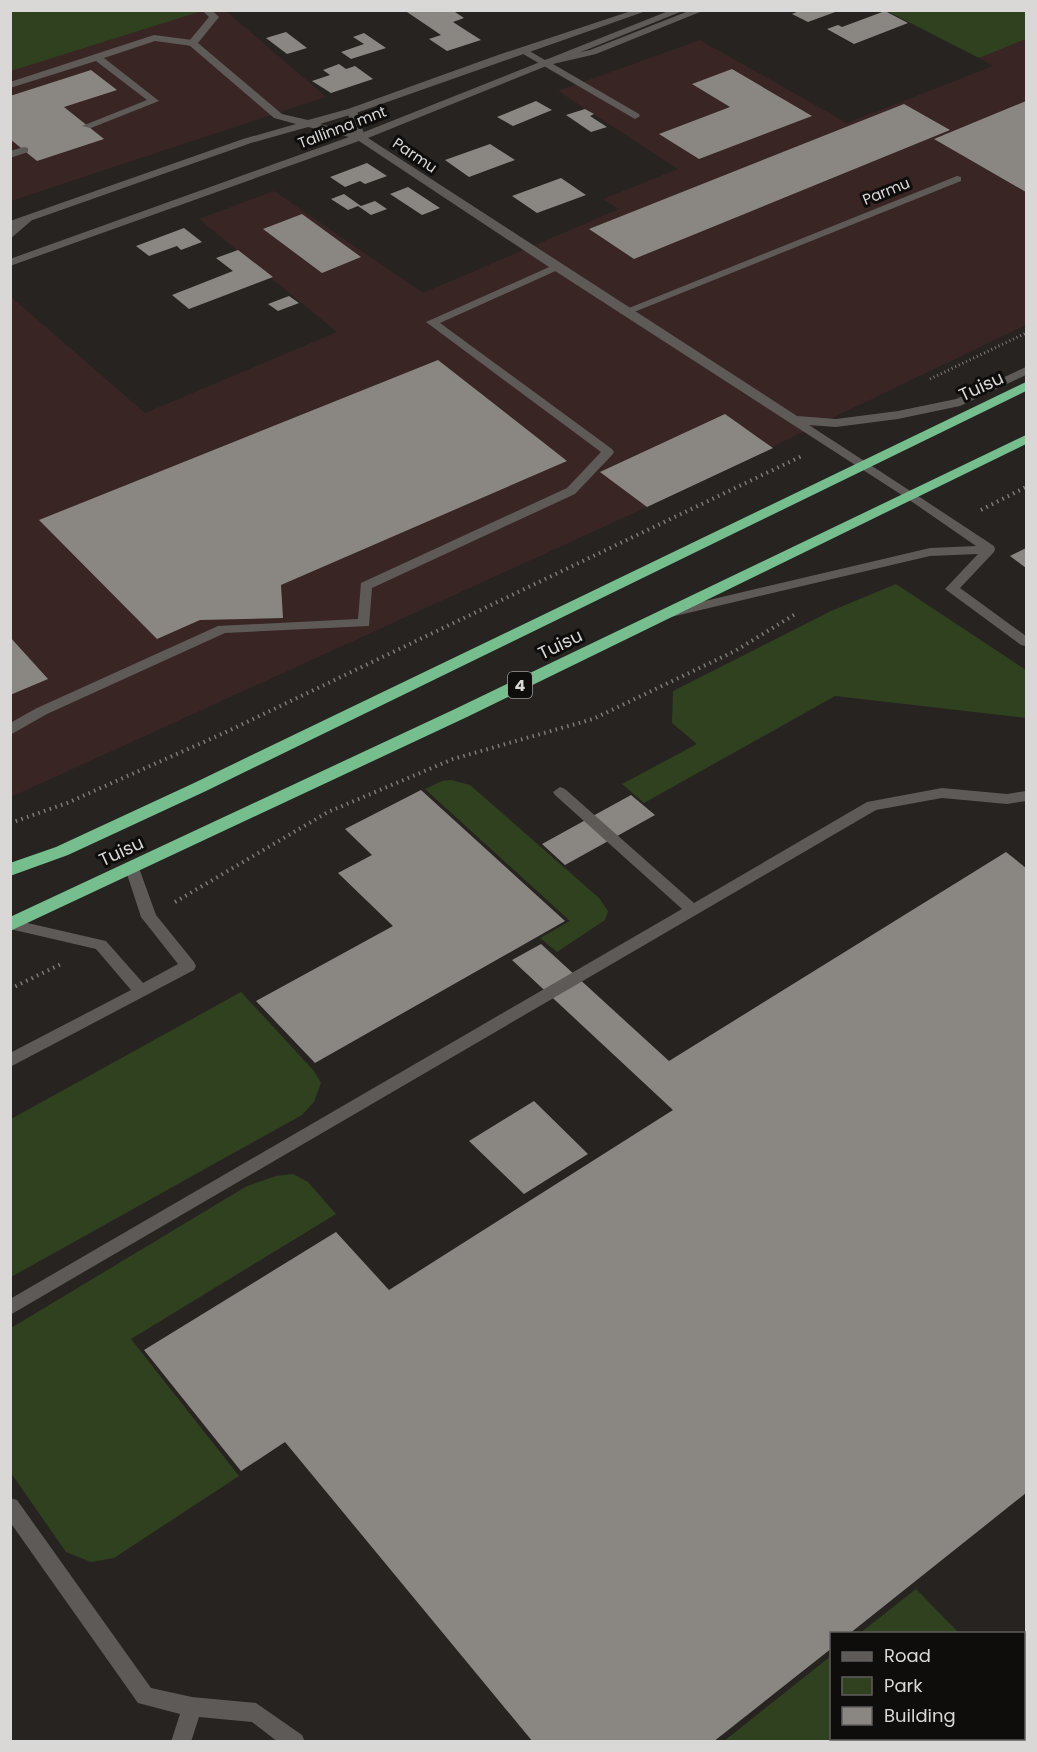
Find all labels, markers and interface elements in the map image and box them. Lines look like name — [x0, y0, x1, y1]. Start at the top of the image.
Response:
street label: Tallinna mnt — [295, 100, 389, 154]
street label: Parmu — [389, 132, 441, 178]
street label: Parmu — [859, 172, 913, 210]
street label: Tuisu — [955, 365, 1007, 407]
street label: Tuisu — [534, 623, 586, 665]
road number: 4 — [508, 672, 532, 698]
street label: Tuisu — [95, 830, 147, 872]
legend — [830, 1632, 1025, 1740]
text: Road — [884, 1643, 931, 1668]
text: Park — [884, 1673, 923, 1698]
text: Building — [884, 1703, 956, 1728]

